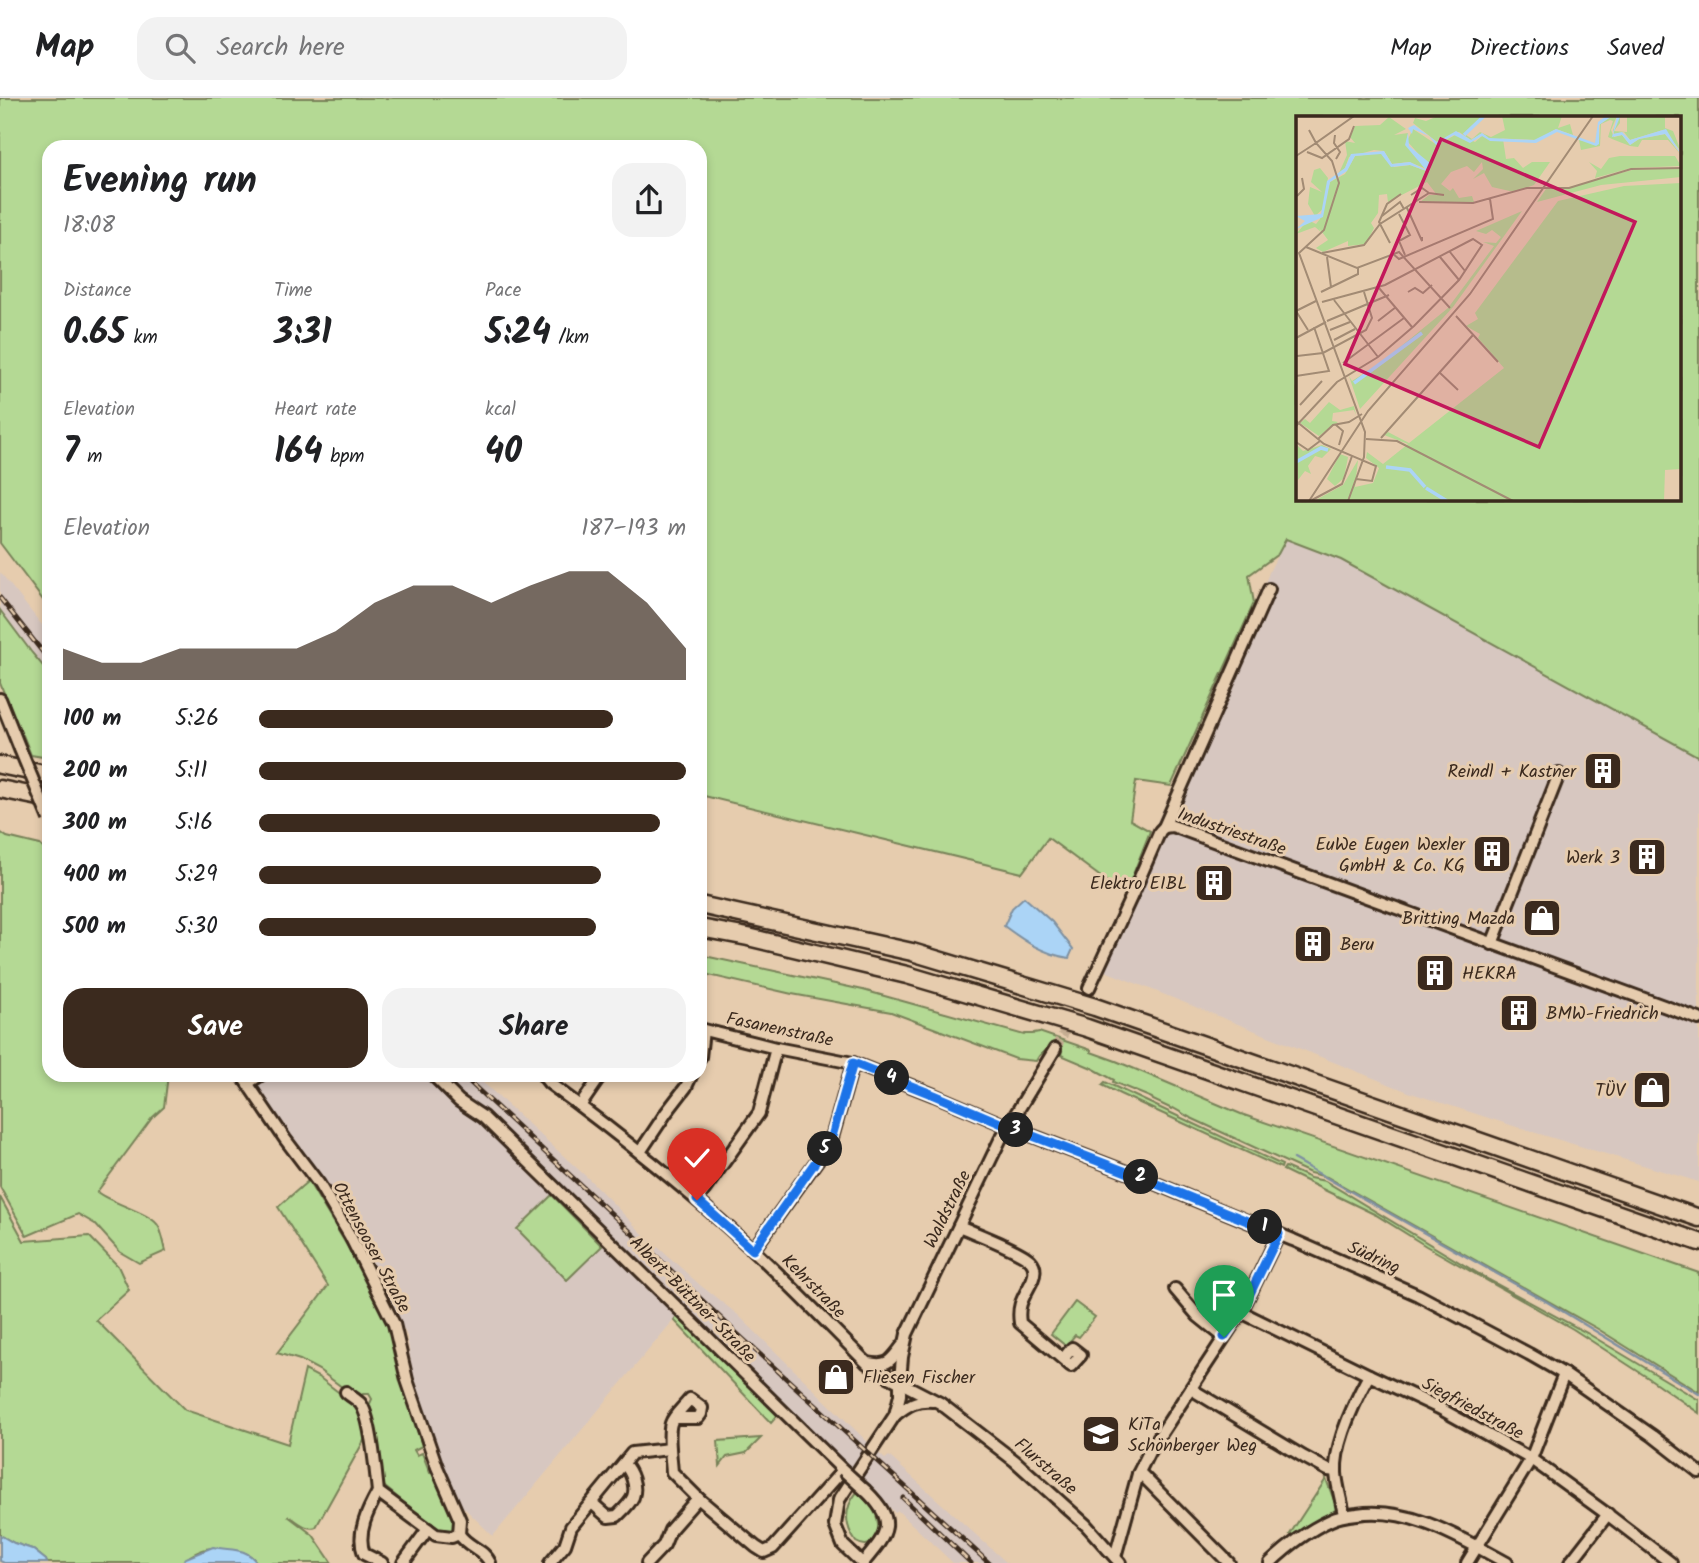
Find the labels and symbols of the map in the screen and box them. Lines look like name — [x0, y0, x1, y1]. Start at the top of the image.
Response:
inset map — [1296, 116, 1682, 500]
building icon: Reindl + Kastner — [1582, 750, 1624, 792]
place label: Reindl + Kastner — [1448, 758, 1577, 787]
street label: Industriestraße — [1173, 800, 1290, 865]
place label: EuWe Eugen Wexler GmbH & Co. KG — [1315, 831, 1466, 881]
building icon: EuWe Eugen Wexler GmbH & Co. KG — [1471, 833, 1513, 875]
building icon: Werk 3 — [1626, 836, 1668, 878]
place label: Werk 3 — [1566, 844, 1620, 873]
building icon: Elektro EIBL — [1193, 862, 1235, 904]
place label: Elektro EIBL — [1090, 870, 1187, 899]
shop icon: Britting Mazda — [1521, 897, 1563, 939]
place label: Britting Mazda — [1402, 905, 1515, 934]
building icon: Beru — [1292, 923, 1334, 965]
place label: Beru — [1340, 931, 1375, 960]
building icon: HEKRA — [1414, 952, 1456, 994]
place label: HEKRA — [1462, 960, 1517, 989]
building icon: BMW-Friedrich — [1498, 992, 1540, 1034]
place label: BMW-Friedrich — [1546, 1000, 1659, 1029]
street label: Fasanenstraße — [723, 1005, 836, 1056]
pin: 4 — [874, 1060, 910, 1096]
shop icon: TÜV — [1631, 1069, 1673, 1111]
place label: TÜV — [1595, 1077, 1626, 1106]
pin: 3 — [998, 1112, 1034, 1148]
pin — [667, 1128, 727, 1200]
pin: 5 — [808, 1132, 842, 1166]
pin: 2 — [1124, 1160, 1158, 1194]
street label: Waldstraße — [917, 1166, 980, 1254]
street label: Ottensooser Straße — [324, 1177, 418, 1319]
pin: 1 — [1248, 1210, 1282, 1244]
street label: Albert-Büttner-Straße — [622, 1230, 762, 1370]
street label: Südring — [1342, 1234, 1405, 1283]
street label: Kehrstraße — [774, 1248, 852, 1326]
pin — [1194, 1265, 1254, 1337]
shop icon: Fliesen Fischer — [815, 1356, 857, 1398]
place label: Fliesen Fischer — [863, 1364, 976, 1393]
street label: Siegfriedstraße — [1416, 1370, 1529, 1448]
place label: KiTa Schönberger Weg — [1128, 1411, 1257, 1461]
school or university icon: KiTa Schönberger Weg — [1080, 1413, 1122, 1455]
street label: Flurstraße — [1007, 1431, 1083, 1503]

